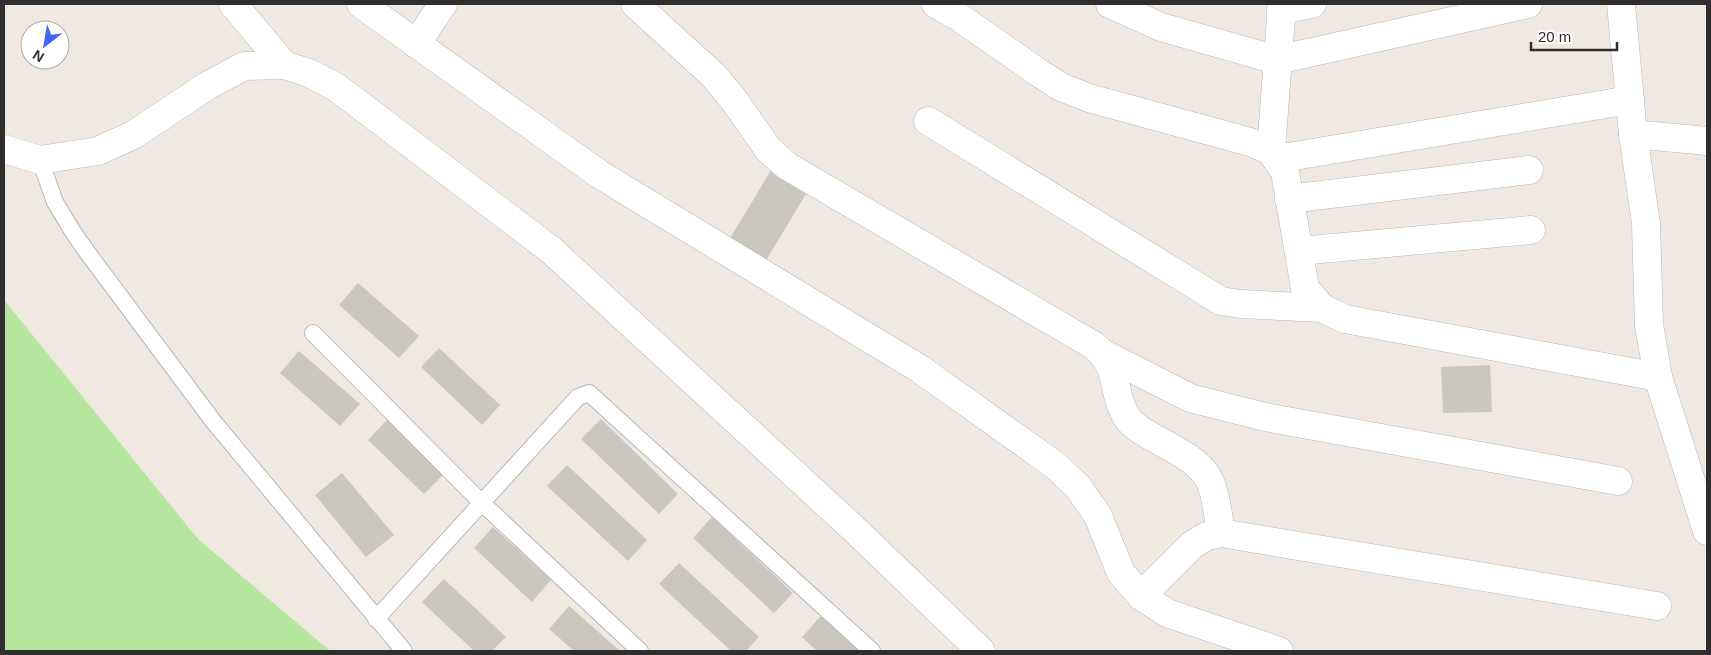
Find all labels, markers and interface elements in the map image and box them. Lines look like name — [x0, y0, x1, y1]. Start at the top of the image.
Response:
north arrow — [20, 20, 70, 70]
scale bar — [1531, 20, 1617, 52]
text: 20 m — [1538, 28, 1571, 45]
text: N — [30, 47, 47, 66]

